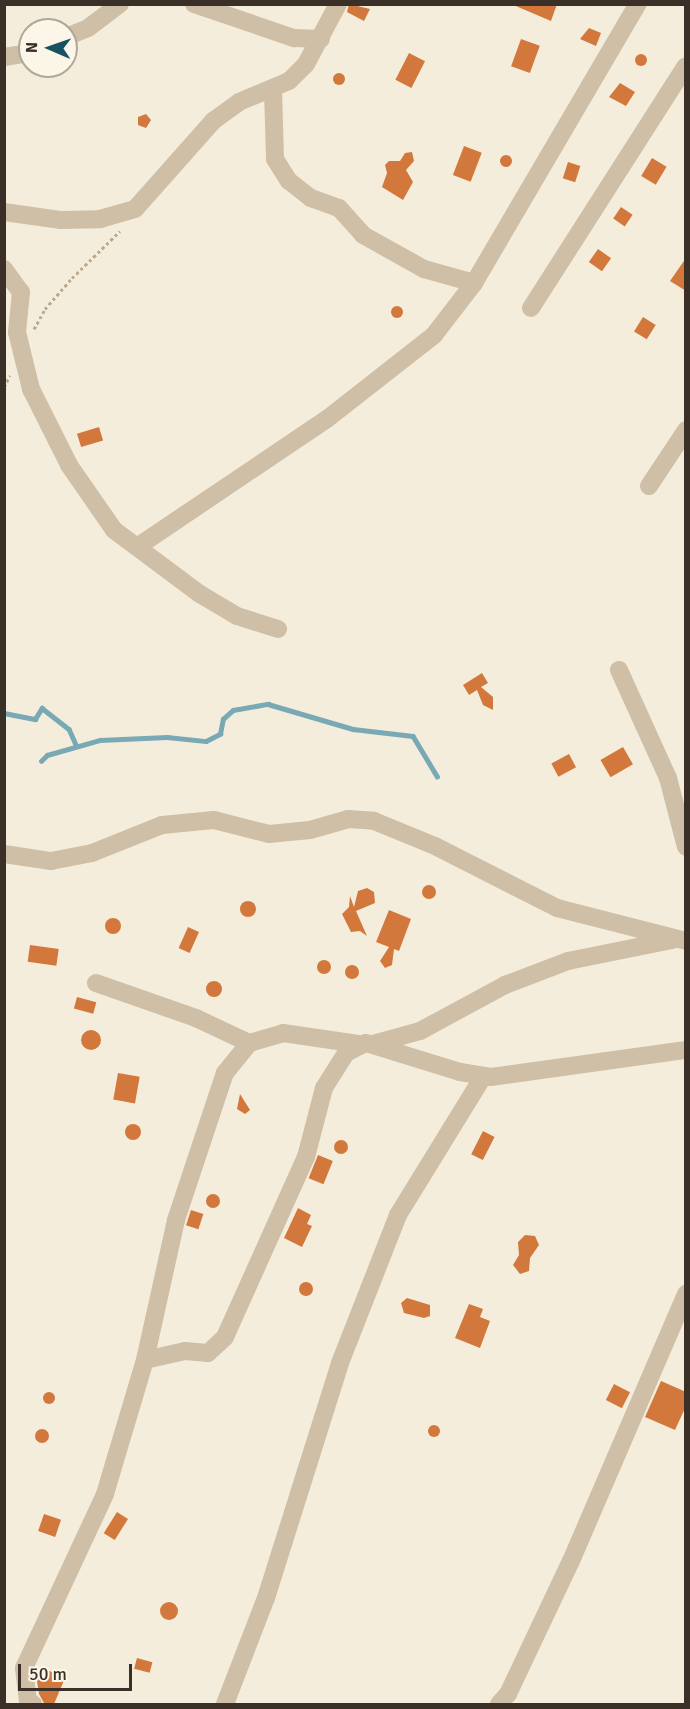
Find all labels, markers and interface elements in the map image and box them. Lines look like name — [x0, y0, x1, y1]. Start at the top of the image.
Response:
north arrow — [18, 18, 78, 78]
text: N — [22, 42, 42, 53]
scale bar — [21, 1652, 135, 1690]
text: 50 m — [29, 1663, 67, 1685]

